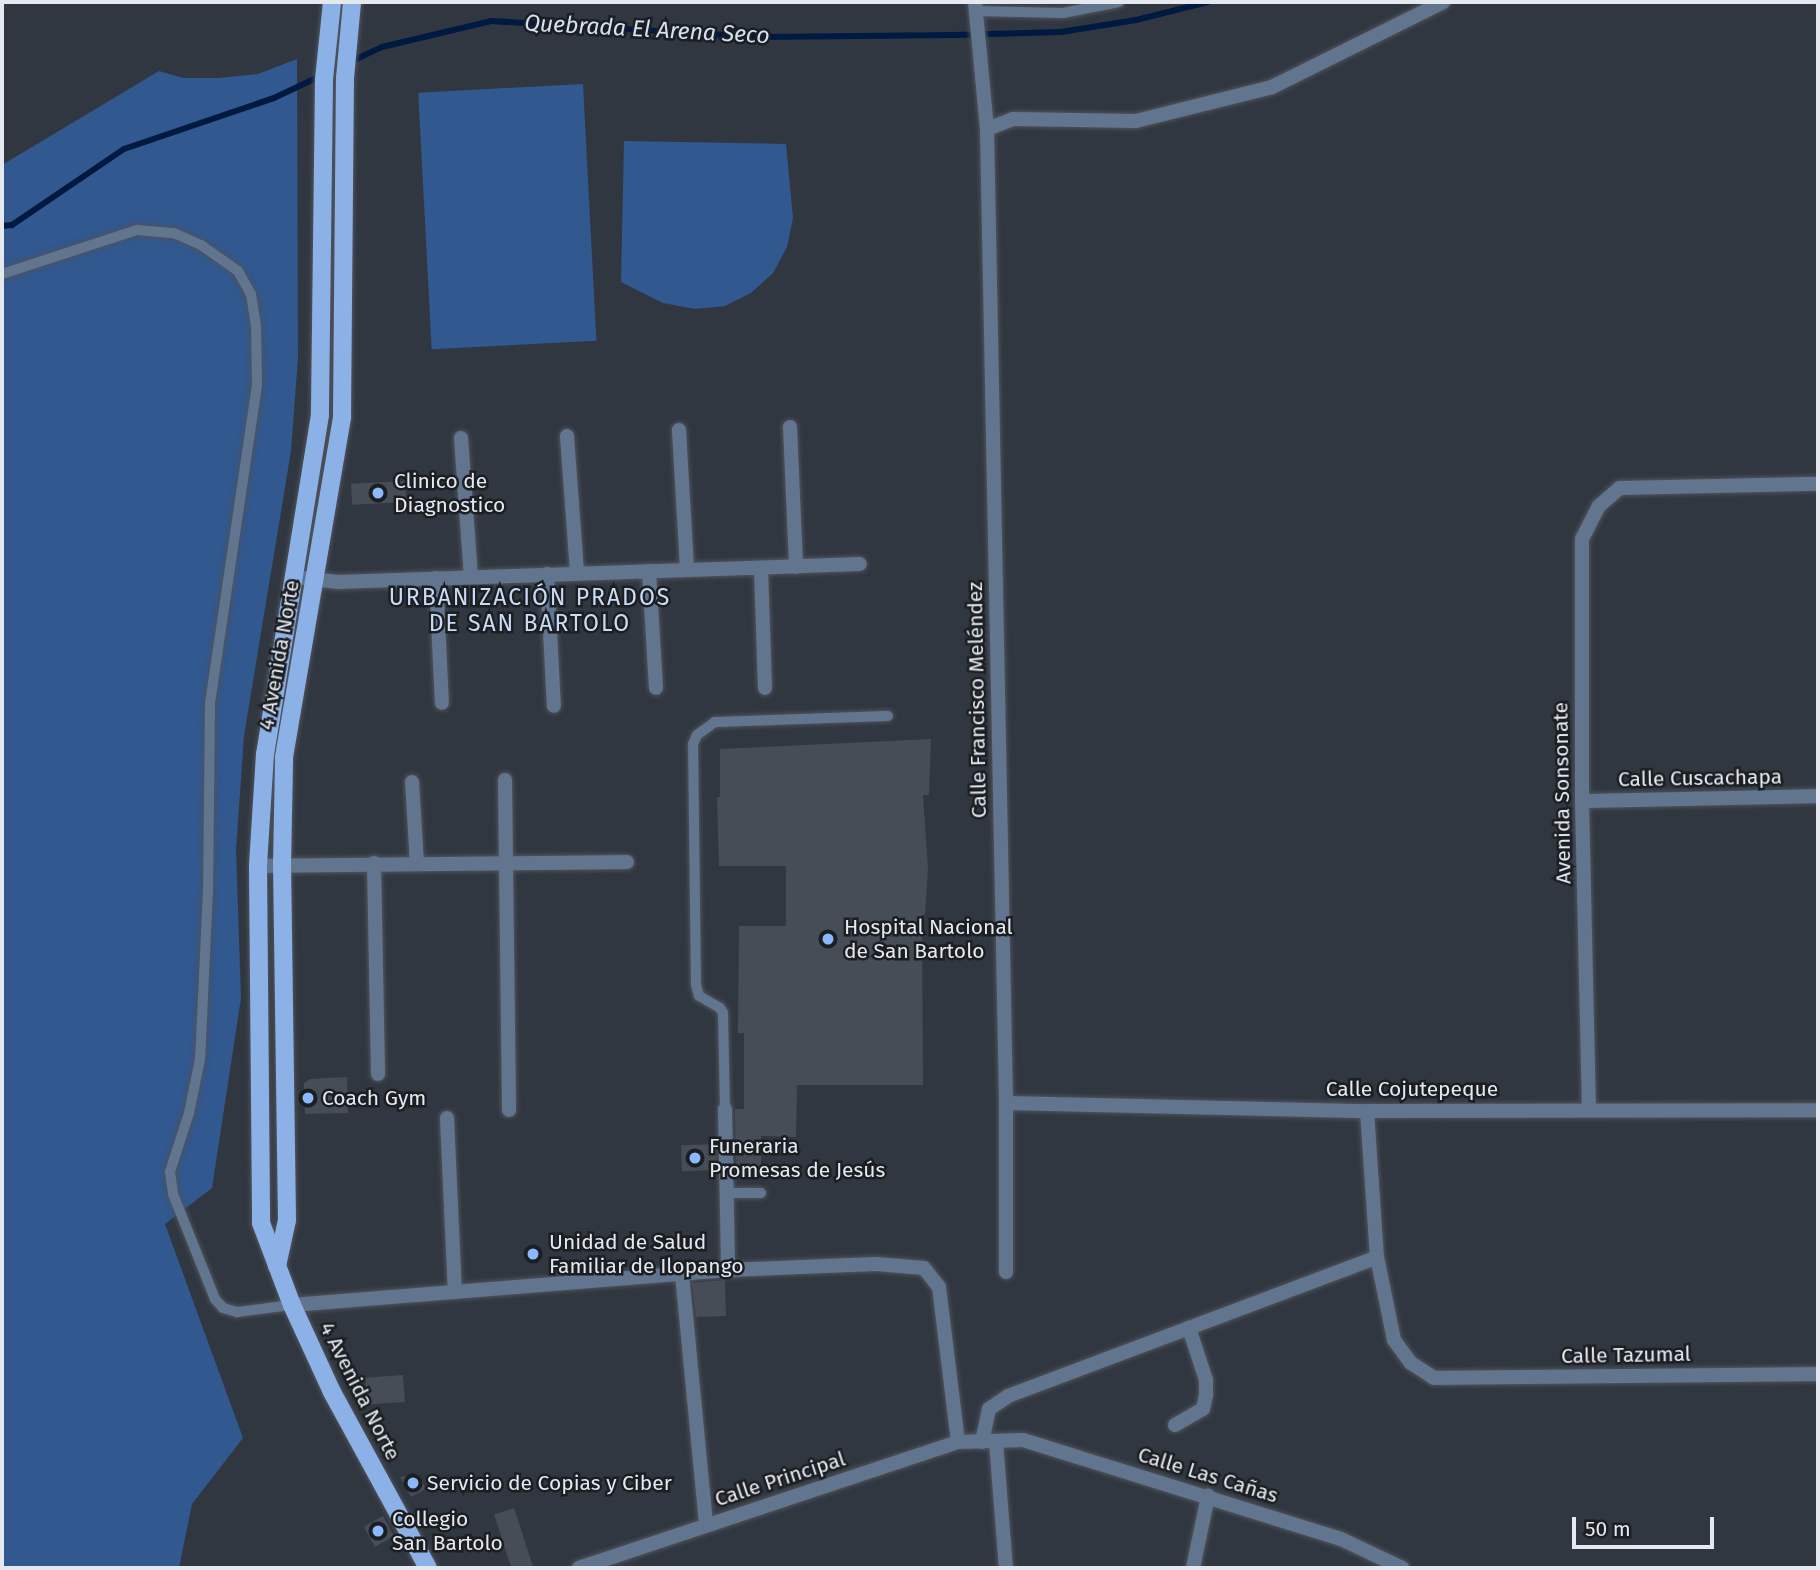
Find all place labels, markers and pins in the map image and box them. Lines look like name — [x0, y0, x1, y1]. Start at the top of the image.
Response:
place label: Clinico de Diagnostico — [394, 468, 505, 518]
marker: Clinico de Diagnostico — [368, 483, 388, 503]
place label: Hospital Nacional de San Bartolo — [844, 914, 1013, 964]
marker: Hospital Nacional de San Bartolo — [818, 929, 838, 949]
place label: Coach Gym — [322, 1085, 426, 1111]
marker: Coach Gym — [300, 1090, 316, 1106]
place label: Funeraria Promesas de Jesús — [709, 1133, 885, 1183]
marker: Funeraria Promesas de Jesús — [687, 1150, 703, 1166]
place label: Unidad de Salud Familiar de Ilopango — [549, 1229, 743, 1279]
marker: Unidad de Salud Familiar de Ilopango — [523, 1244, 543, 1264]
place label: Servicio de Copias y Ciber — [427, 1470, 672, 1496]
marker: Servicio de Copias y Ciber — [405, 1475, 421, 1491]
place label: Collegio San Bartolo — [392, 1506, 503, 1556]
marker: Collegio San Bartolo — [370, 1523, 386, 1539]

